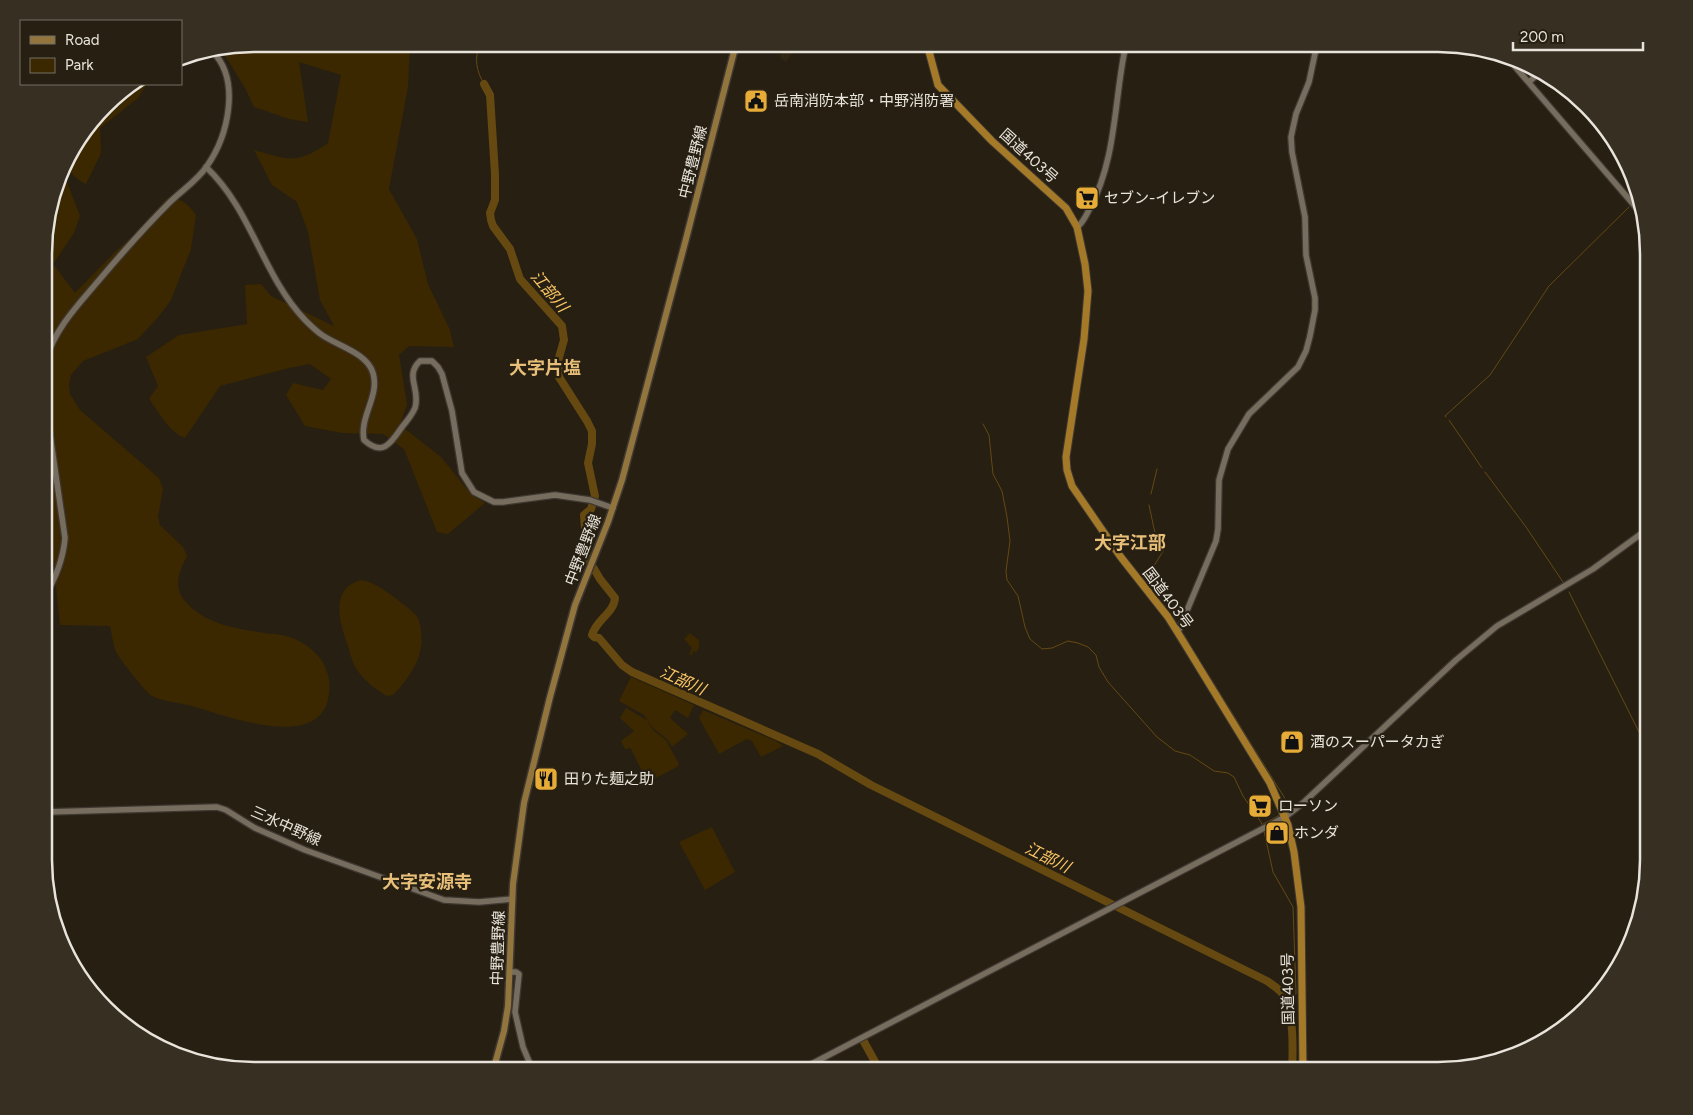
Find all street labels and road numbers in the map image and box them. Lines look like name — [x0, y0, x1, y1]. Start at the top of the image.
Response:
street label: 中野豊野線 — [675, 123, 711, 201]
street label: 国道403号 — [996, 125, 1062, 187]
street label: 中野豊野線 — [561, 512, 605, 588]
street label: 国道403号 — [1139, 564, 1197, 632]
street label: 三水中野線 — [248, 803, 324, 849]
street label: 中野豊野線 — [488, 910, 508, 986]
street label: 国道403号 — [1278, 953, 1298, 1025]

